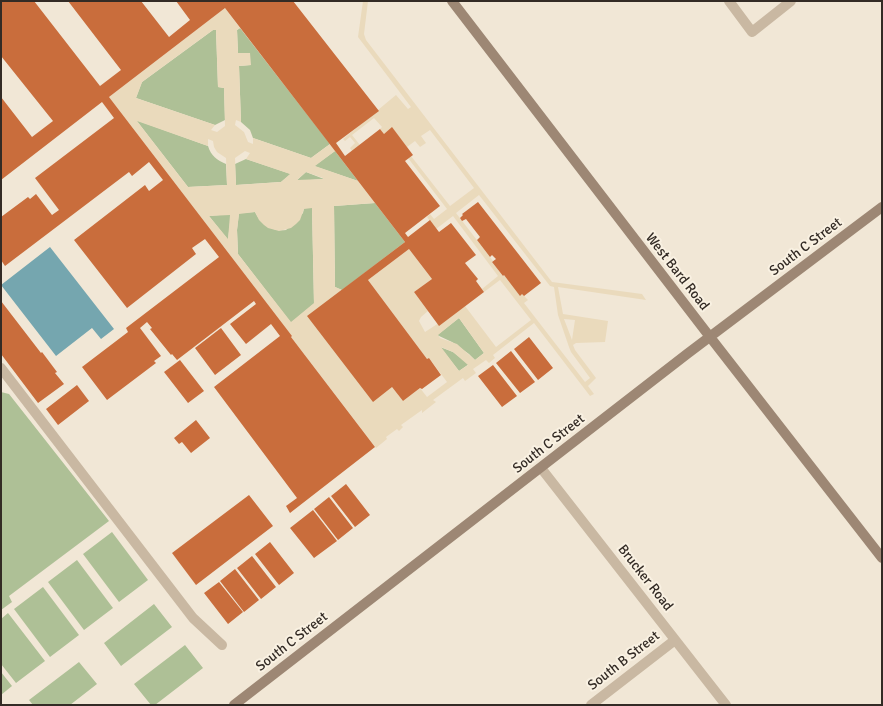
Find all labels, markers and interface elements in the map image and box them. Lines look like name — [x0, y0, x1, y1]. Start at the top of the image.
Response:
street label: South C Street — [766, 214, 846, 280]
street label: West Bard Road — [642, 230, 712, 314]
street label: South C Street — [510, 411, 588, 477]
street label: Brucker Road — [614, 541, 676, 615]
street label: South C Street — [253, 609, 331, 675]
street label: South B Street — [585, 628, 663, 694]

